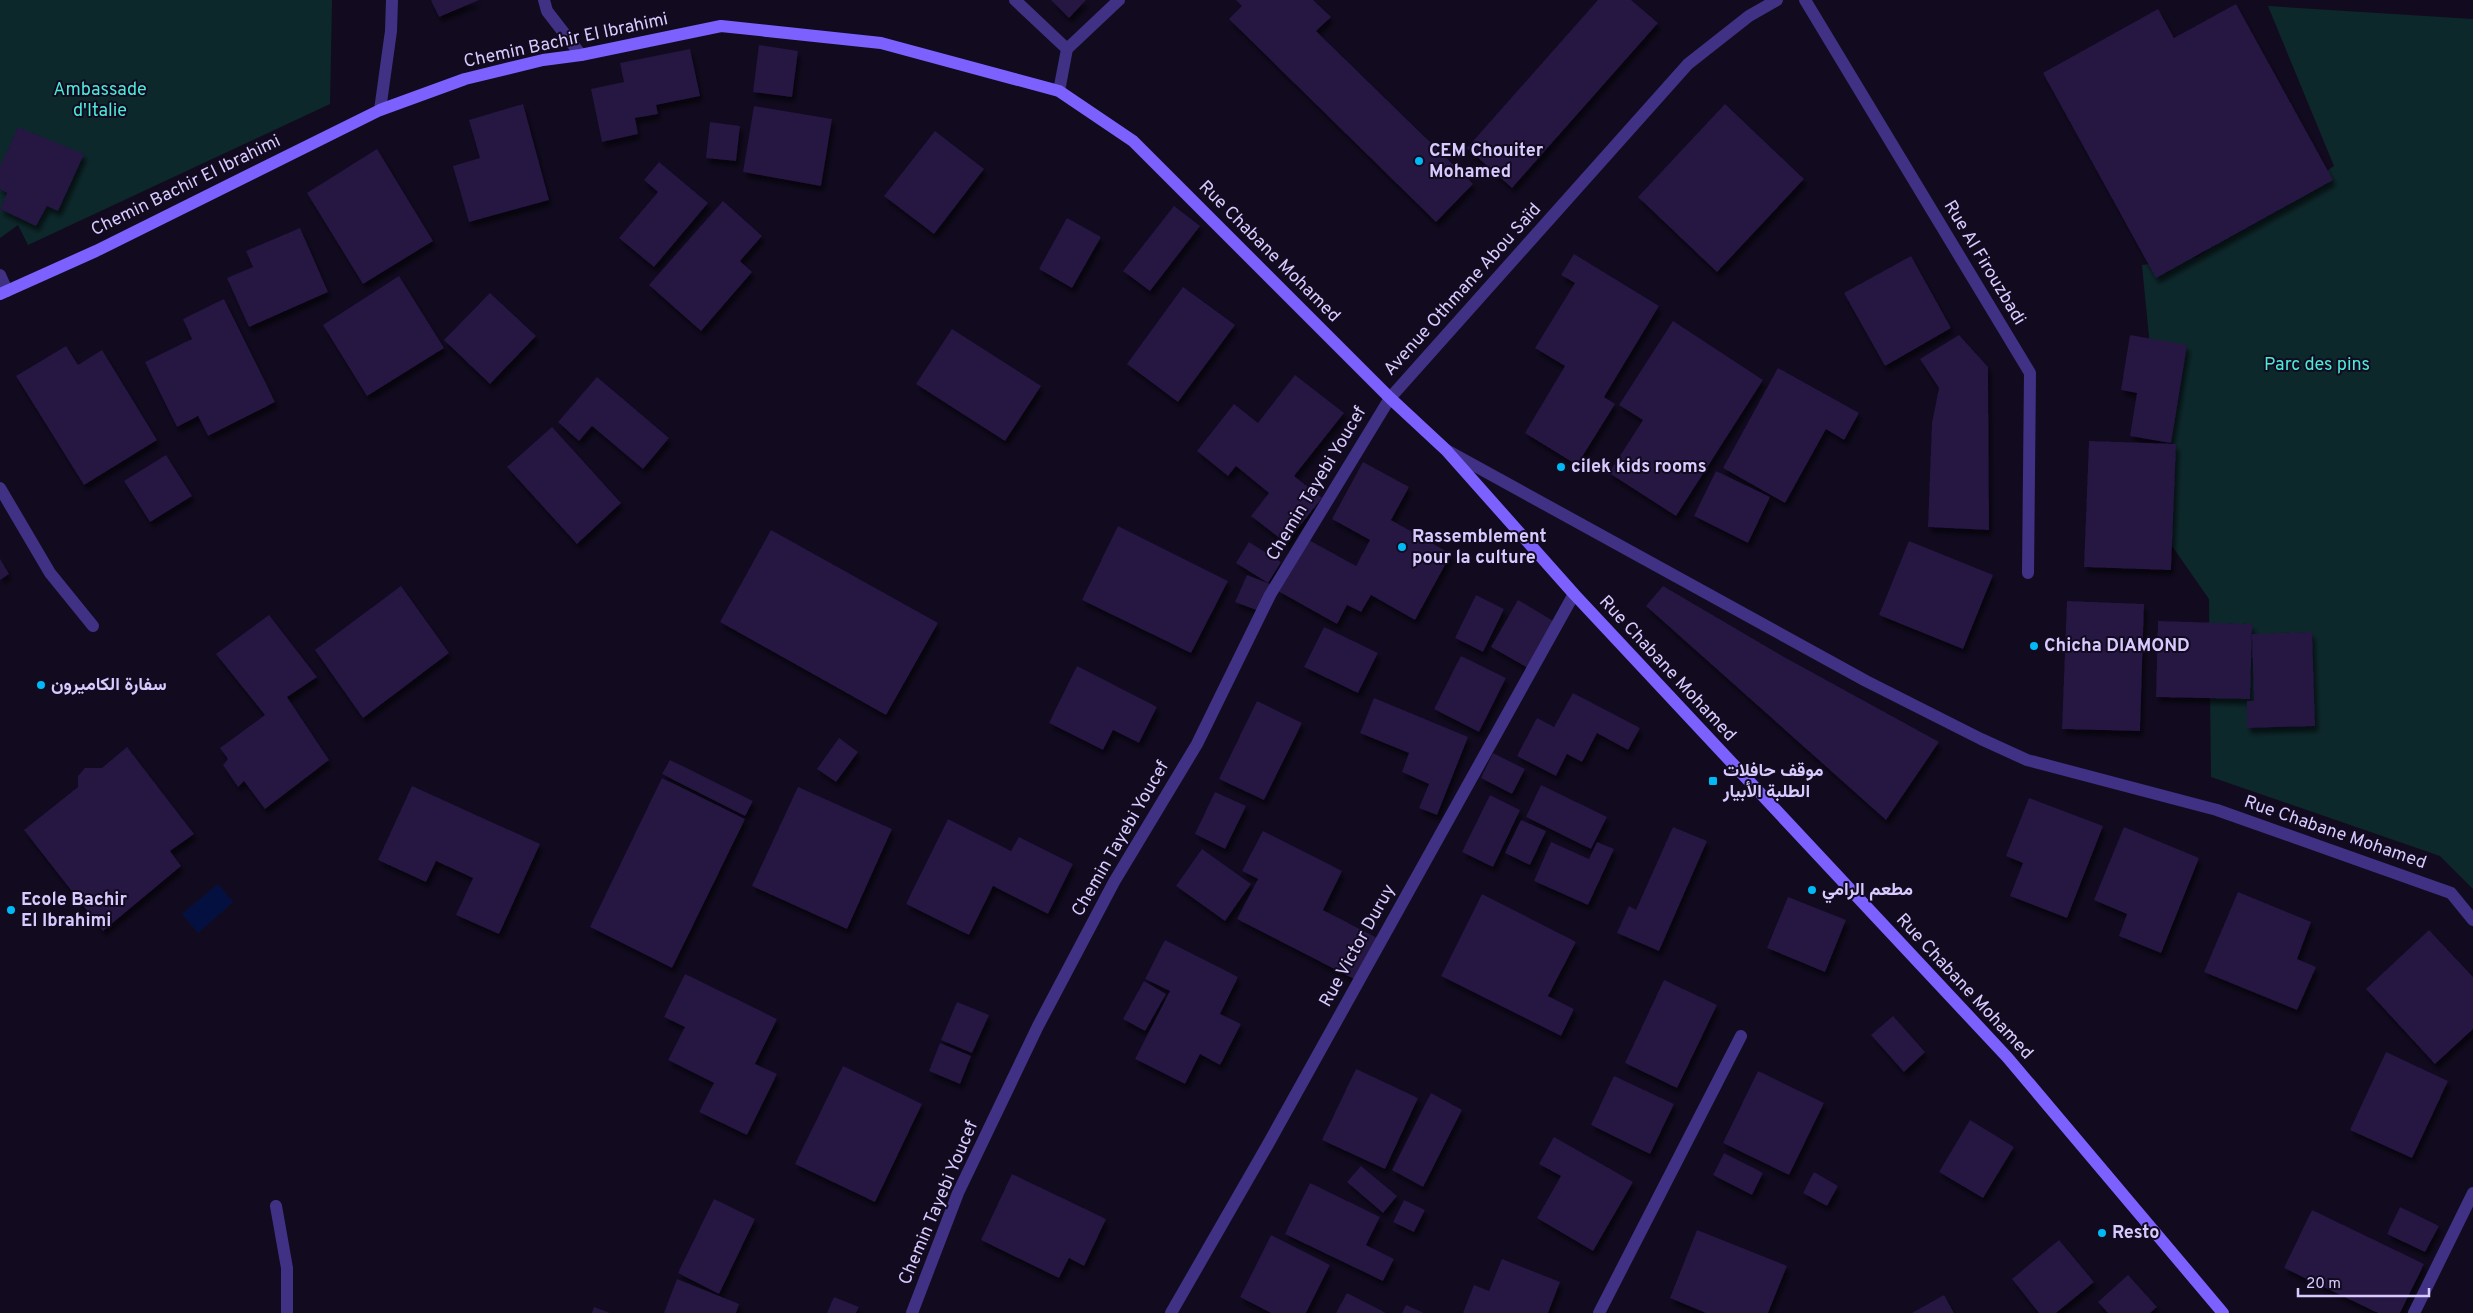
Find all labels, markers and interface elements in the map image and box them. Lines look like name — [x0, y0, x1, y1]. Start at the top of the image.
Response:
street label: Chemin Bachir El Ibrahimi — [462, 8, 670, 74]
park label: Ambassade d'Italie — [53, 79, 147, 123]
street label: Chemin Bachir El Ibrahimi — [87, 130, 285, 242]
place label: CEM Chouiter Mohamed — [1429, 140, 1544, 184]
marker: CEM Chouiter Mohamed — [1413, 155, 1425, 167]
street label: Rue Chabane Mohamed — [1193, 176, 1345, 328]
street label: Rue Al Firouzbadi — [1938, 196, 2030, 330]
street label: Avenue Othmane Abou Saïd — [1379, 199, 1547, 381]
park label: Parc des pins — [2264, 354, 2370, 377]
street label: Chemin Tayebi Youcef — [1262, 403, 1372, 565]
place label: cilek kids rooms — [1571, 456, 1707, 479]
marker: cilek kids rooms — [1555, 461, 1567, 473]
place label: Rassemblement pour la culture — [1412, 526, 1547, 570]
marker: Rassemblement pour la culture — [1396, 541, 1408, 553]
street label: Rue Chabane Mohamed — [1593, 591, 1741, 747]
place label: Chicha DIAMOND — [2044, 635, 2190, 658]
marker: Chicha DIAMOND — [2028, 640, 2040, 652]
place label: سفارة الكاميرون — [51, 674, 167, 697]
marker: سفارة الكاميرون — [35, 679, 47, 691]
street label: Chemin Tayebi Youcef — [1067, 757, 1175, 921]
place label: موقف حافلات الطلبة الأبيار — [1722, 760, 1824, 804]
marker: موقف حافلات الطلبة الأبيار — [1707, 775, 1719, 787]
street label: Rue Chabane Mohamed — [2241, 791, 2429, 875]
place label: مطعم الرامي — [1822, 879, 1913, 904]
street label: Rue Victor Duruy — [1315, 880, 1401, 1012]
marker: مطعم الرامي — [1806, 884, 1818, 896]
place label: Ecole Bachir El Ibrahimi — [21, 889, 127, 933]
marker: Ecole Bachir El Ibrahimi — [5, 904, 17, 916]
street label: Rue Chabane Mohamed — [1890, 909, 2038, 1065]
street label: Chemin Tayebi Youcef — [894, 1118, 984, 1288]
place label: Resto — [2112, 1222, 2159, 1245]
marker: Resto — [2096, 1227, 2108, 1239]
scale bar — [2298, 1266, 2429, 1298]
text: 20 m — [2306, 1275, 2341, 1294]

